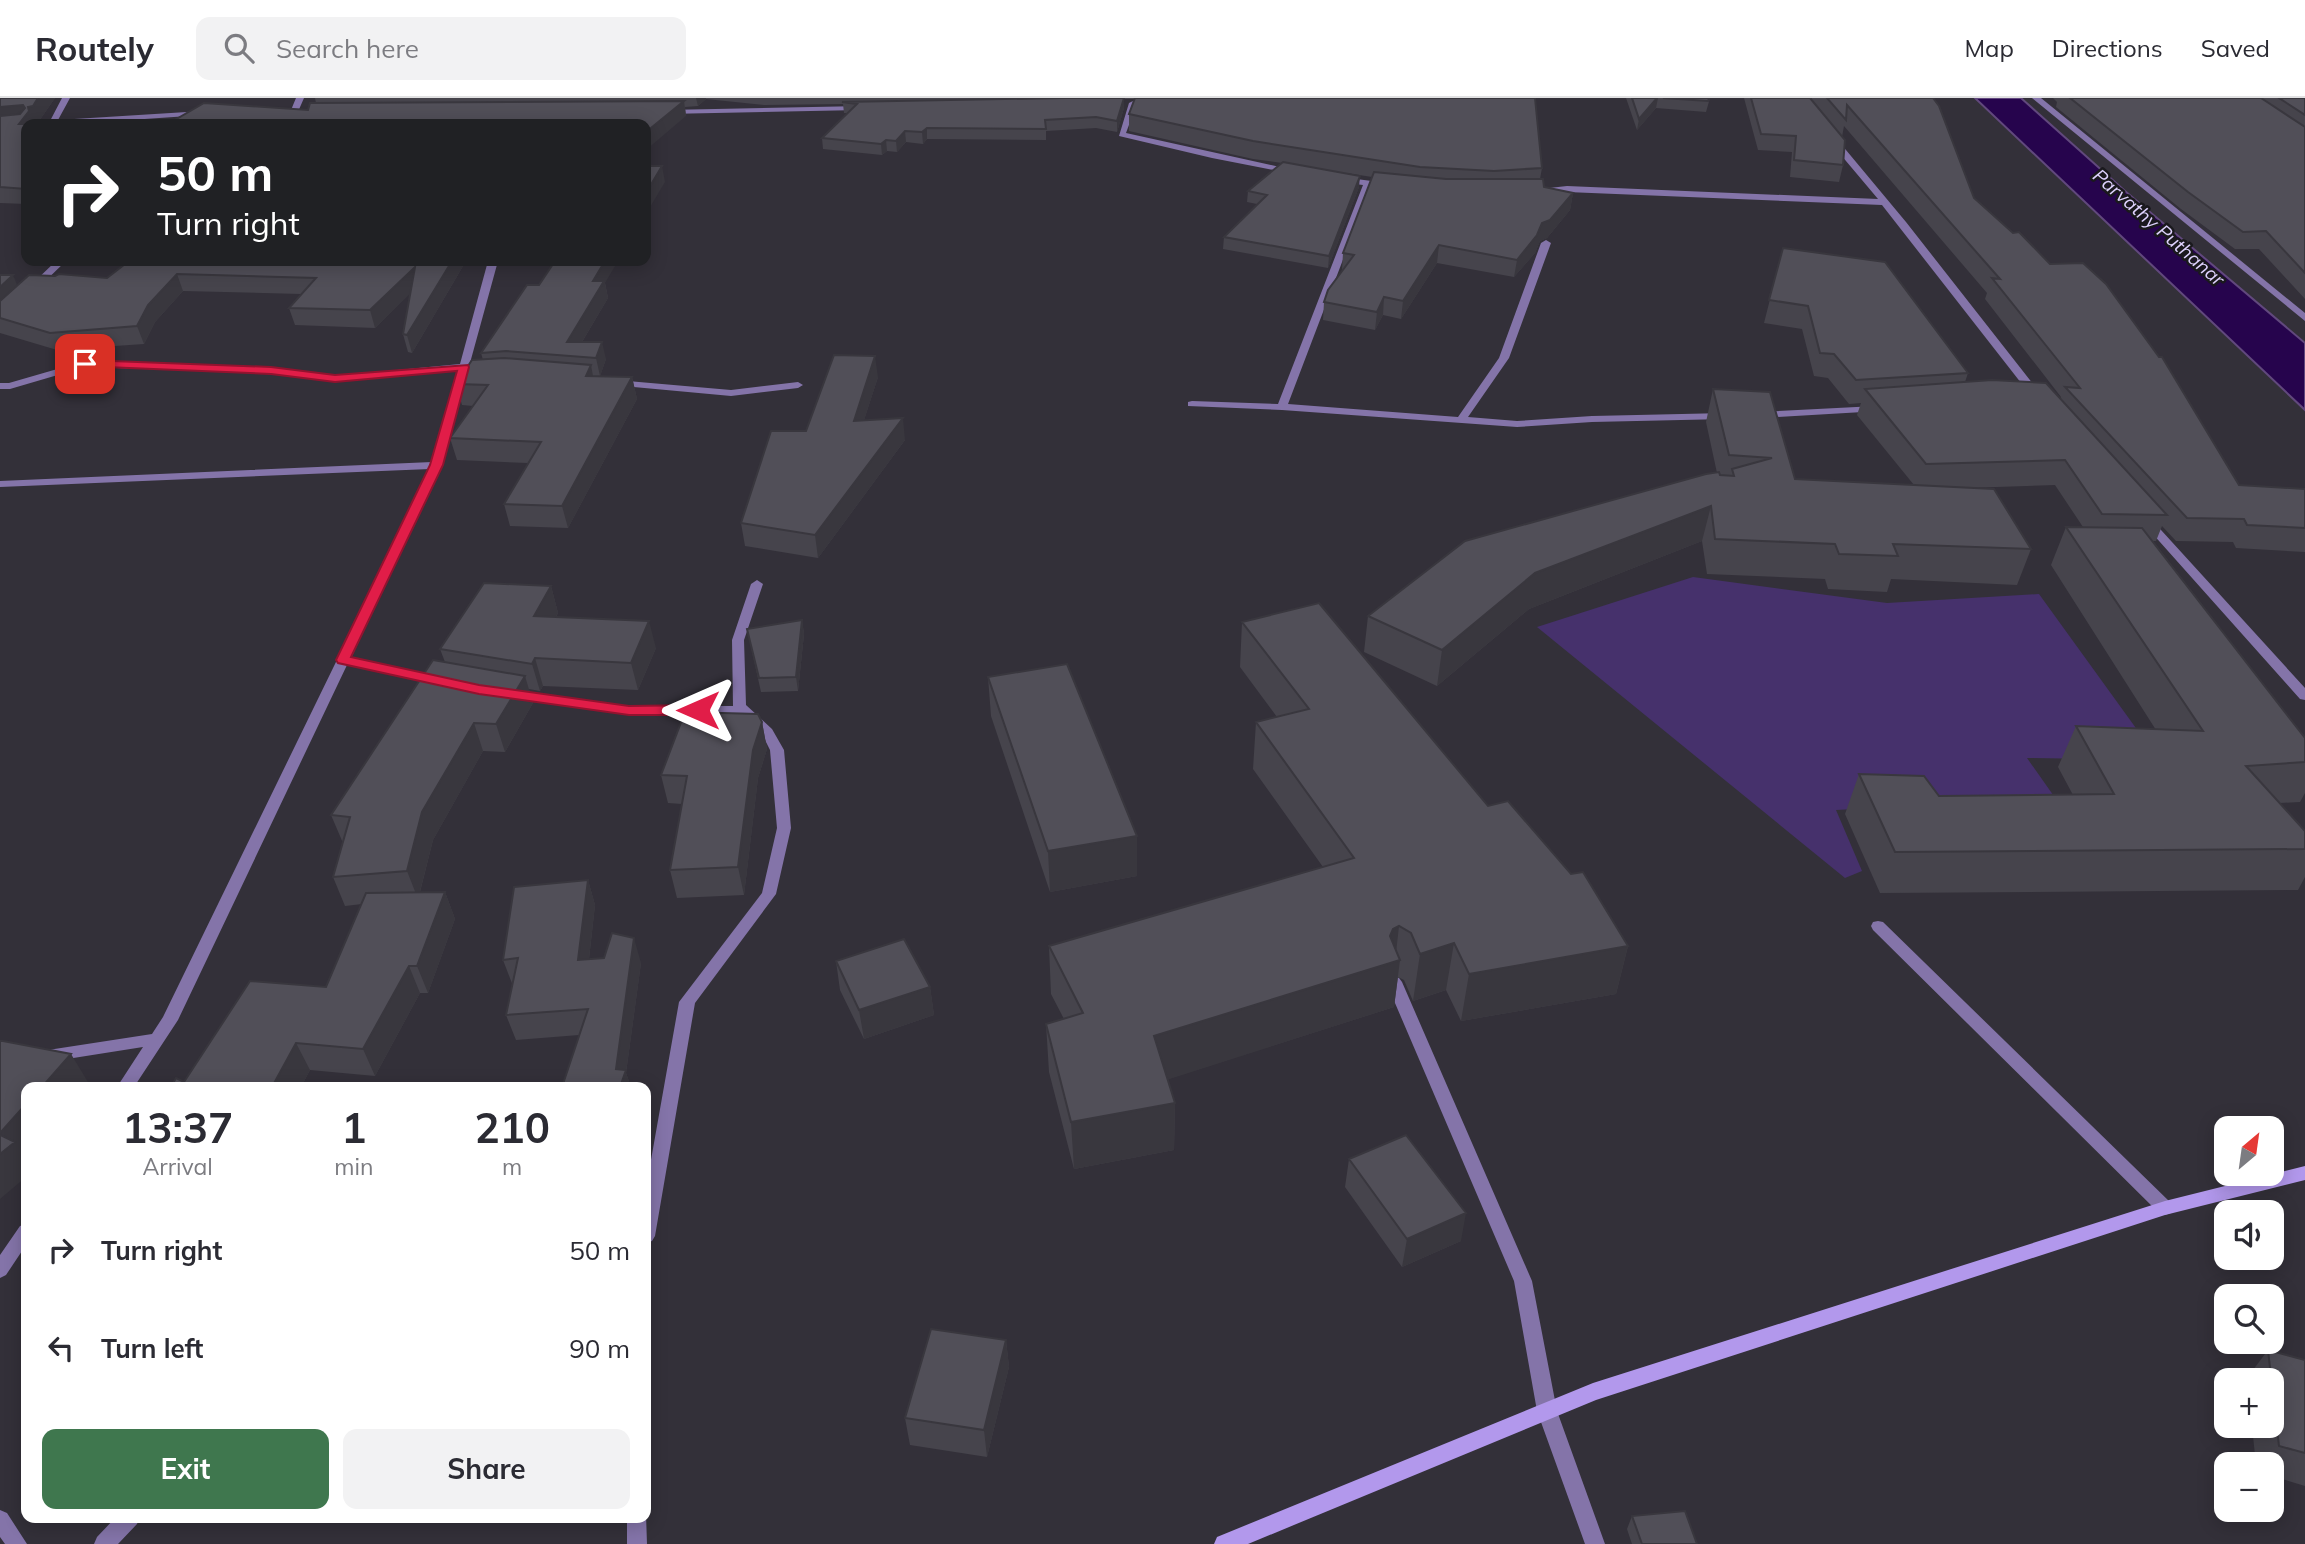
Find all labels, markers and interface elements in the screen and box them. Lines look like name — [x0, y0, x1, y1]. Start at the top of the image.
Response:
search box — [196, 17, 686, 80]
text: Routely — [35, 28, 154, 69]
icon: search — [220, 29, 258, 67]
text: Search here — [276, 32, 419, 65]
text: Map — [1964, 33, 2014, 63]
text: Directions — [2052, 33, 2163, 63]
text: Saved — [2201, 33, 2270, 63]
text: 50 m — [157, 142, 273, 203]
icon: right — [42, 147, 133, 238]
water label: Parvathy Puthanar — [2088, 163, 2231, 291]
text: Turn right — [157, 203, 300, 243]
pin — [55, 334, 115, 394]
icon: arrive — [66, 345, 104, 383]
position arrow — [661, 673, 735, 747]
text: 13:37 — [122, 1101, 233, 1154]
text: 1 — [341, 1101, 366, 1154]
text: 210 — [474, 1101, 550, 1154]
north arrow — [2214, 1116, 2284, 1186]
map controls — [2214, 1116, 2284, 1522]
text: Arrival — [142, 1152, 213, 1181]
text: min — [334, 1152, 373, 1181]
text: m — [502, 1152, 522, 1181]
button: sound — [2214, 1200, 2284, 1270]
icon: right — [42, 1231, 80, 1269]
text: Turn right — [101, 1234, 222, 1267]
text: 50 m — [569, 1234, 630, 1267]
button: search — [2214, 1284, 2284, 1354]
icon: left — [42, 1329, 80, 1367]
text: Turn left — [101, 1332, 203, 1365]
text: 90 m — [569, 1332, 630, 1365]
button: + — [2214, 1368, 2284, 1438]
button: Exit — [42, 1429, 329, 1509]
button: Share — [343, 1429, 630, 1509]
button: − — [2214, 1452, 2284, 1522]

